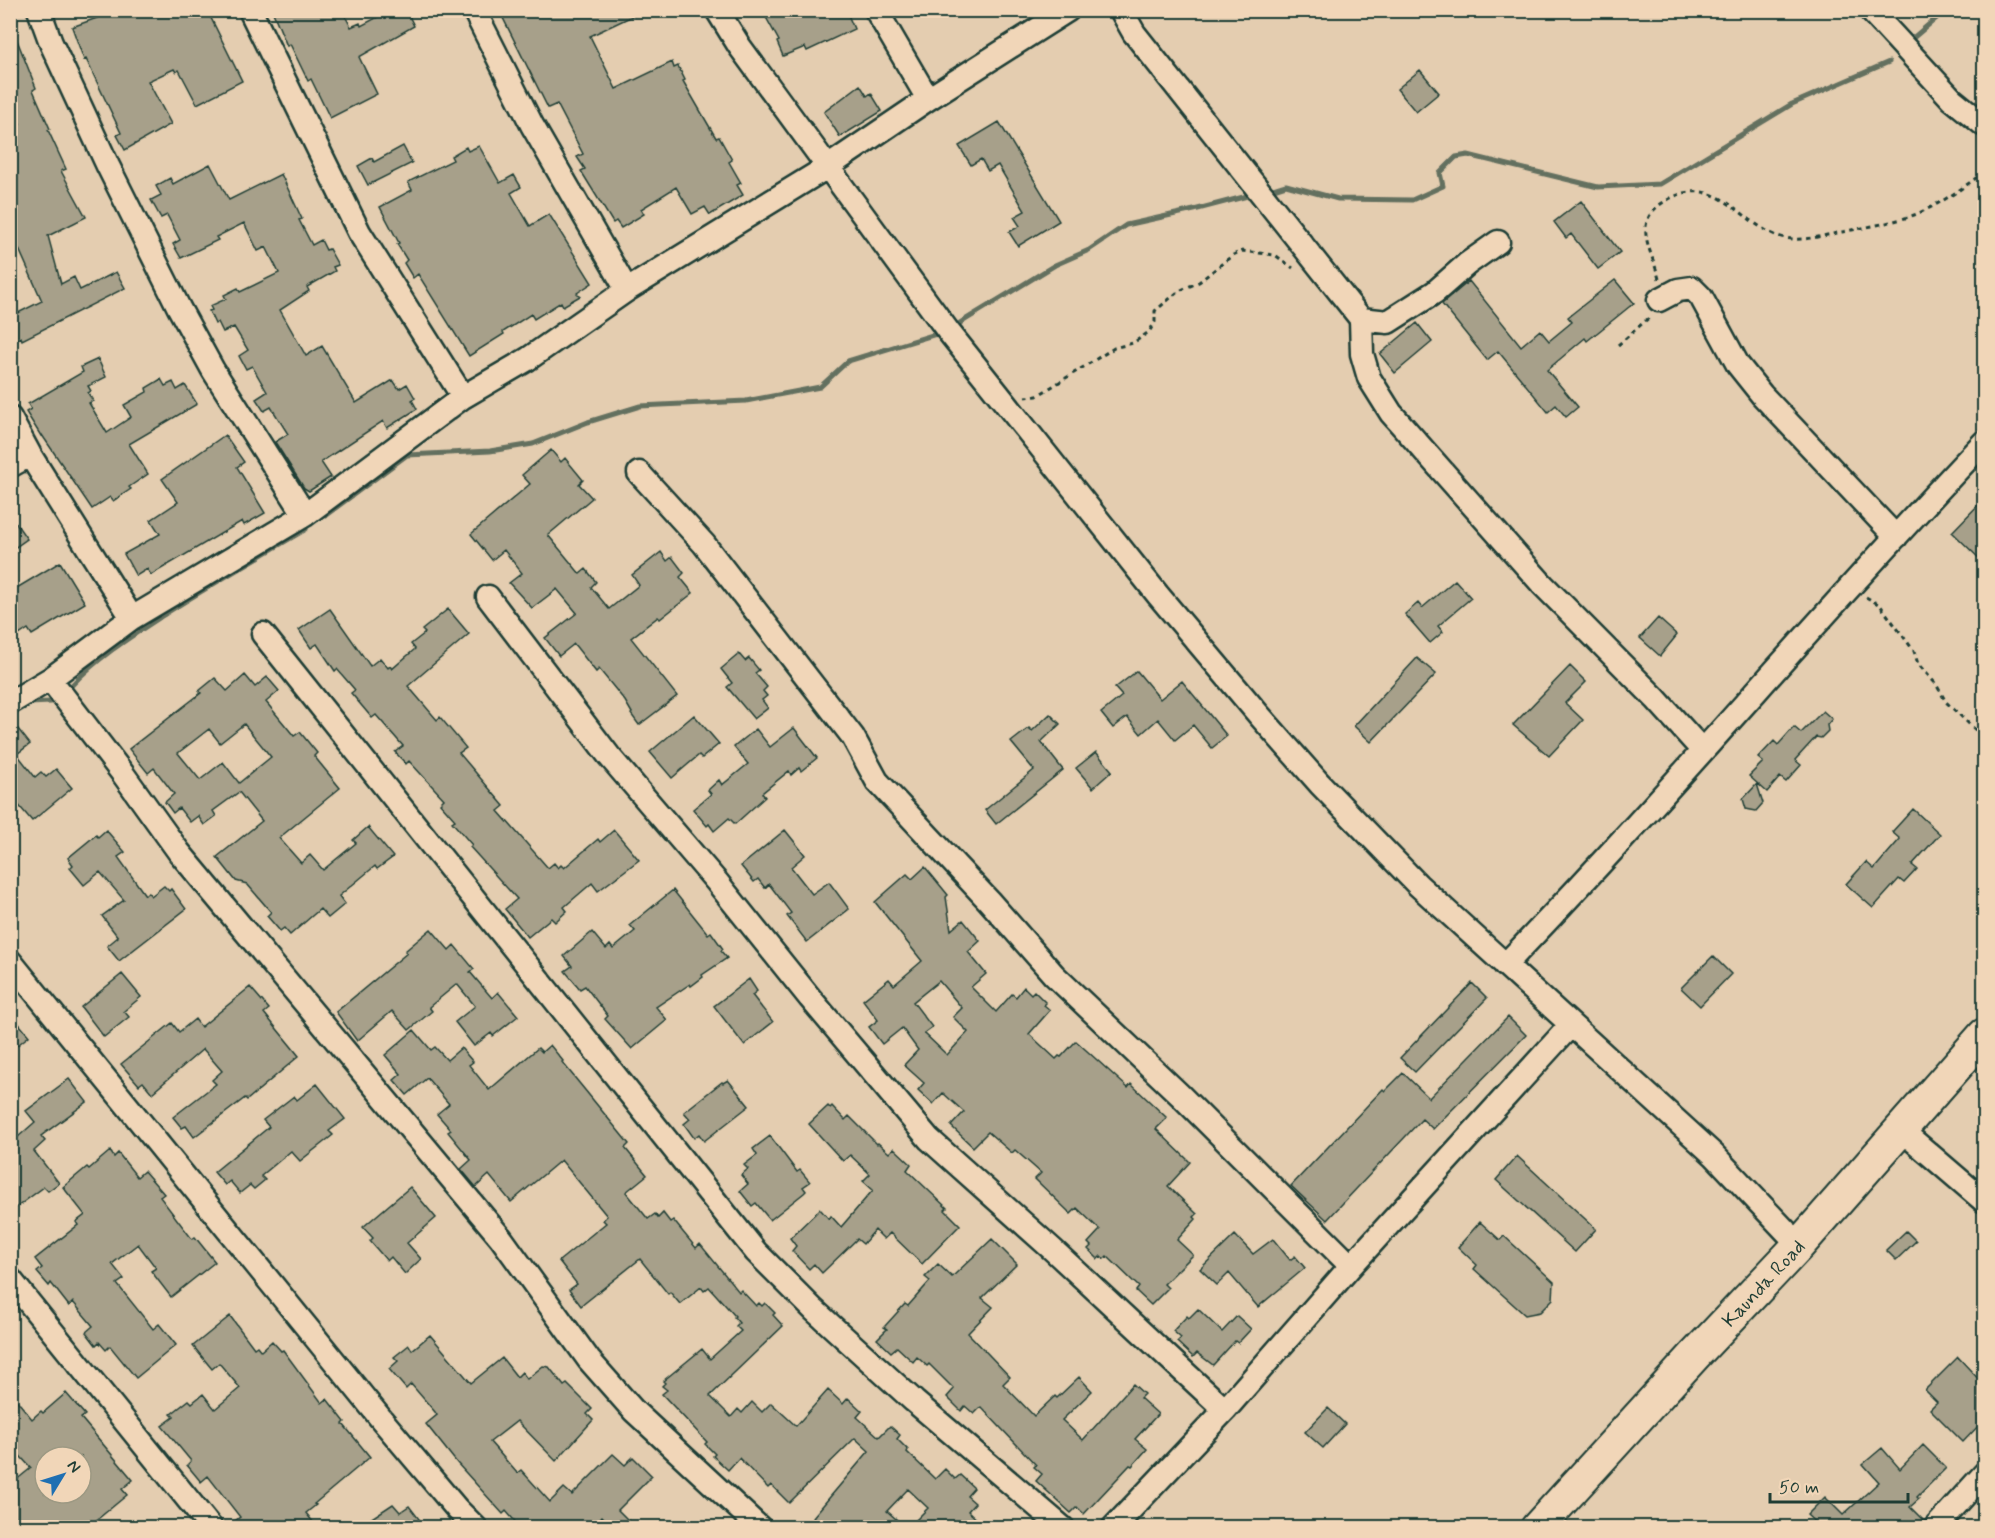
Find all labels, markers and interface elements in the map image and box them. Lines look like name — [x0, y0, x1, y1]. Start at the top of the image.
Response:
street label: Kaunda Road — [1716, 1234, 1812, 1334]
north arrow — [33, 1445, 93, 1505]
text: N — [62, 1456, 85, 1477]
scale bar — [1770, 1466, 1908, 1504]
text: 50 m — [1779, 1476, 1819, 1500]

